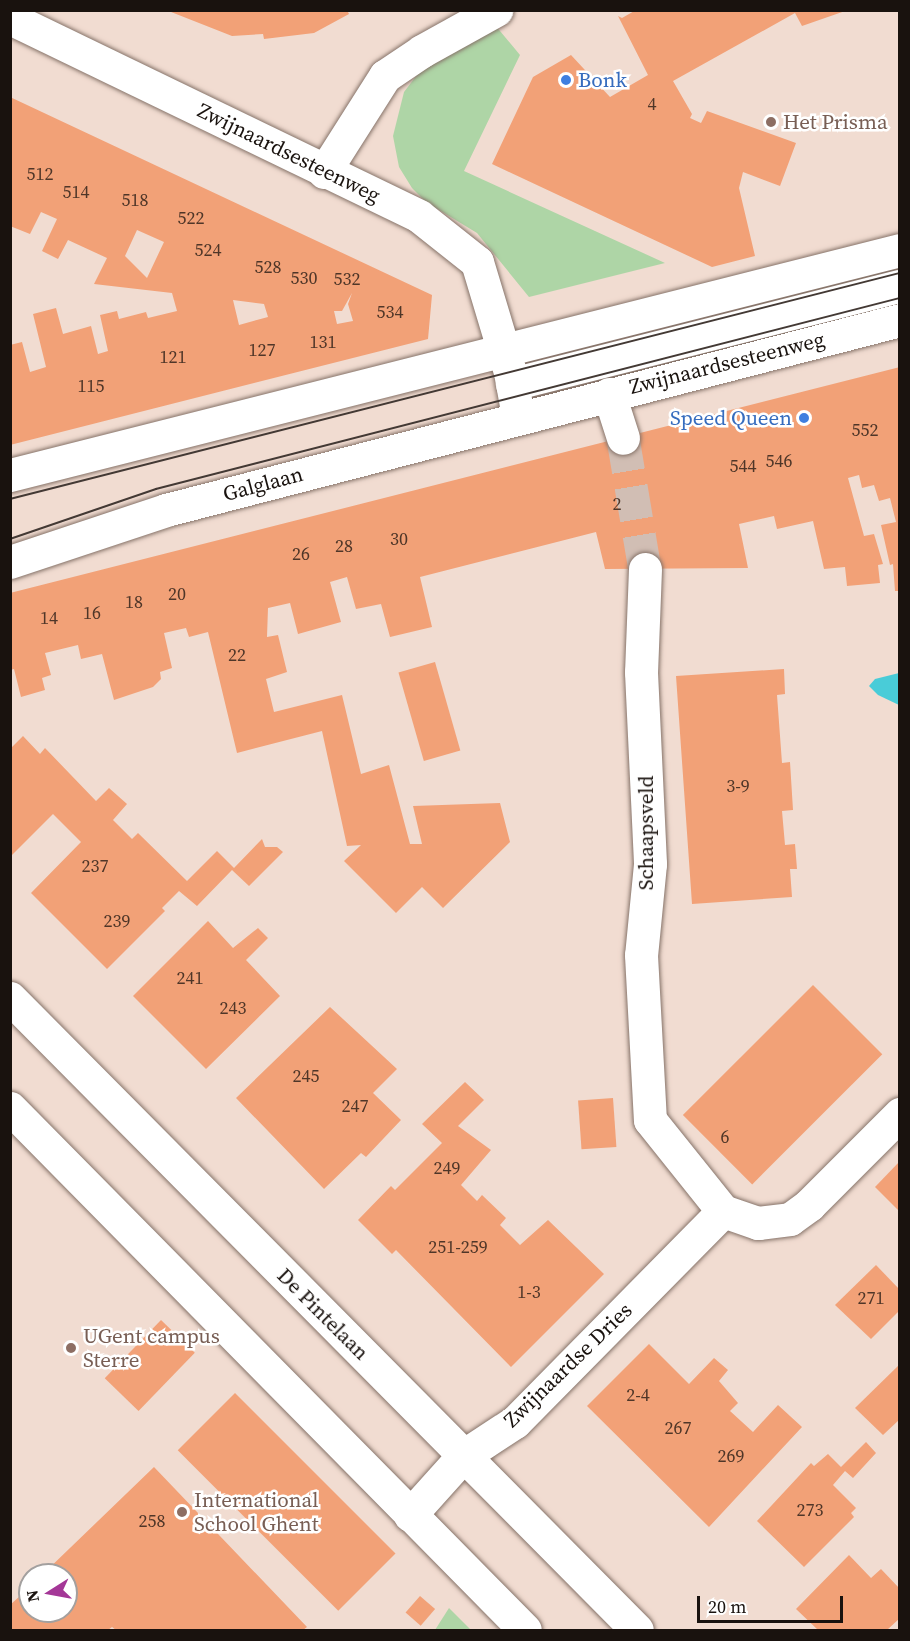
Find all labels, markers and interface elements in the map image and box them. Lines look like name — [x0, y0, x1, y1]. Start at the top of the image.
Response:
place label: Bonk — [578, 67, 627, 93]
marker: Bonk — [559, 73, 573, 87]
house number: 4 — [648, 93, 656, 115]
street label: Zwijnaardsesteenweg — [194, 98, 384, 208]
place label: Het Prisma — [783, 109, 888, 135]
marker: Het Prisma — [764, 115, 778, 129]
house number: 512 — [27, 163, 53, 185]
house number: 514 — [63, 181, 89, 203]
house number: 518 — [122, 189, 148, 211]
house number: 522 — [178, 207, 204, 229]
house number: 524 — [195, 239, 221, 261]
house number: 528 — [255, 256, 281, 278]
house number: 530 — [291, 267, 317, 289]
house number: 532 — [334, 268, 360, 290]
house number: 534 — [377, 301, 403, 323]
street label: Zwijnaardsesteenweg — [627, 327, 827, 399]
house number: 131 — [310, 331, 336, 353]
house number: 127 — [249, 339, 275, 361]
house number: 121 — [160, 346, 186, 368]
house number: 115 — [78, 375, 104, 397]
place label: Speed Queen — [670, 405, 792, 431]
marker: Speed Queen — [797, 411, 811, 425]
house number: 552 — [852, 419, 878, 441]
house number: 546 — [766, 450, 792, 472]
house number: 544 — [730, 455, 756, 477]
street label: Galglaan — [220, 461, 306, 507]
house number: 2 — [613, 493, 621, 515]
house number: 30 — [390, 528, 408, 550]
house number: 28 — [335, 535, 353, 557]
house number: 26 — [292, 543, 310, 565]
house number: 20 — [168, 583, 186, 605]
house number: 18 — [125, 591, 143, 613]
house number: 16 — [83, 602, 101, 624]
house number: 14 — [40, 607, 58, 629]
house number: 22 — [228, 644, 246, 666]
house number: 3-9 — [726, 775, 750, 797]
street label: Schaapsveld — [633, 776, 659, 890]
house number: 237 — [82, 855, 108, 877]
house number: 239 — [104, 910, 130, 932]
house number: 241 — [177, 967, 203, 989]
house number: 243 — [220, 997, 246, 1019]
house number: 245 — [293, 1065, 319, 1087]
house number: 247 — [342, 1095, 368, 1117]
house number: 6 — [721, 1126, 729, 1148]
house number: 249 — [434, 1157, 460, 1179]
house number: 251-259 — [428, 1236, 488, 1258]
street label: De Pintelaan — [272, 1263, 374, 1365]
house number: 1-3 — [517, 1281, 541, 1303]
house number: 271 — [858, 1287, 884, 1309]
street label: Zwijnaardse Dries — [499, 1298, 637, 1432]
place label: UGent campus Sterre — [83, 1323, 220, 1373]
marker: UGent campus Sterre — [64, 1341, 78, 1355]
house number: 2-4 — [626, 1384, 650, 1406]
house number: 267 — [665, 1417, 691, 1439]
house number: 269 — [718, 1445, 744, 1467]
place label: International School Ghent — [194, 1487, 319, 1537]
house number: 273 — [797, 1499, 823, 1521]
marker: International School Ghent — [175, 1505, 189, 1519]
house number: 258 — [139, 1510, 165, 1532]
north arrow — [18, 1563, 78, 1623]
scale bar — [700, 1584, 846, 1622]
text: N — [20, 1588, 44, 1604]
text: 20 m — [708, 1594, 746, 1619]

